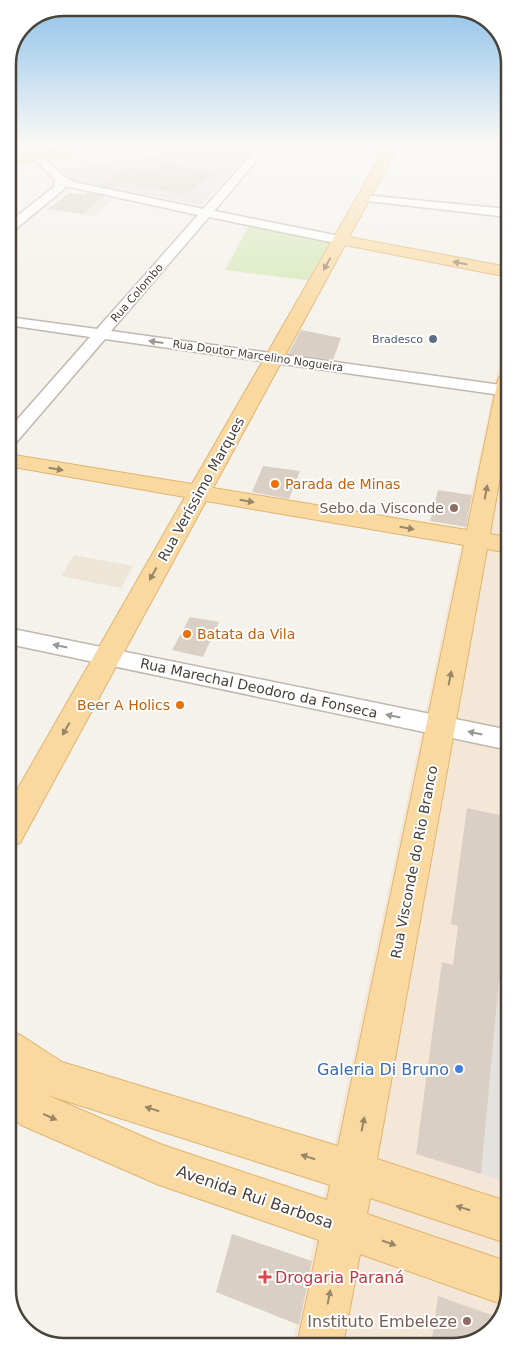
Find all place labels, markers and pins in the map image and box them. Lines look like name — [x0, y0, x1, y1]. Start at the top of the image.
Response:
place label: Bradesco — [372, 333, 423, 346]
marker: Bradesco — [427, 333, 439, 345]
place label: Parada de Minas — [285, 476, 400, 492]
marker: Parada de Minas — [269, 478, 281, 490]
place label: Sebo da Visconde — [320, 500, 444, 516]
marker: Sebo da Visconde — [448, 502, 460, 514]
place label: Batata da Vila — [197, 626, 295, 642]
marker: Batata da Vila — [181, 628, 193, 640]
place label: Beer A Holics — [77, 697, 170, 713]
marker: Beer A Holics — [174, 699, 186, 711]
place label: Galeria Di Bruno — [317, 1060, 449, 1079]
marker: Galeria Di Bruno — [453, 1063, 465, 1075]
place label: Drogaria Paraná — [275, 1268, 404, 1287]
marker: Drogaria Paraná — [259, 1271, 271, 1283]
place label: Instituto Embeleze — [307, 1312, 457, 1331]
marker: Instituto Embeleze — [461, 1315, 473, 1327]

